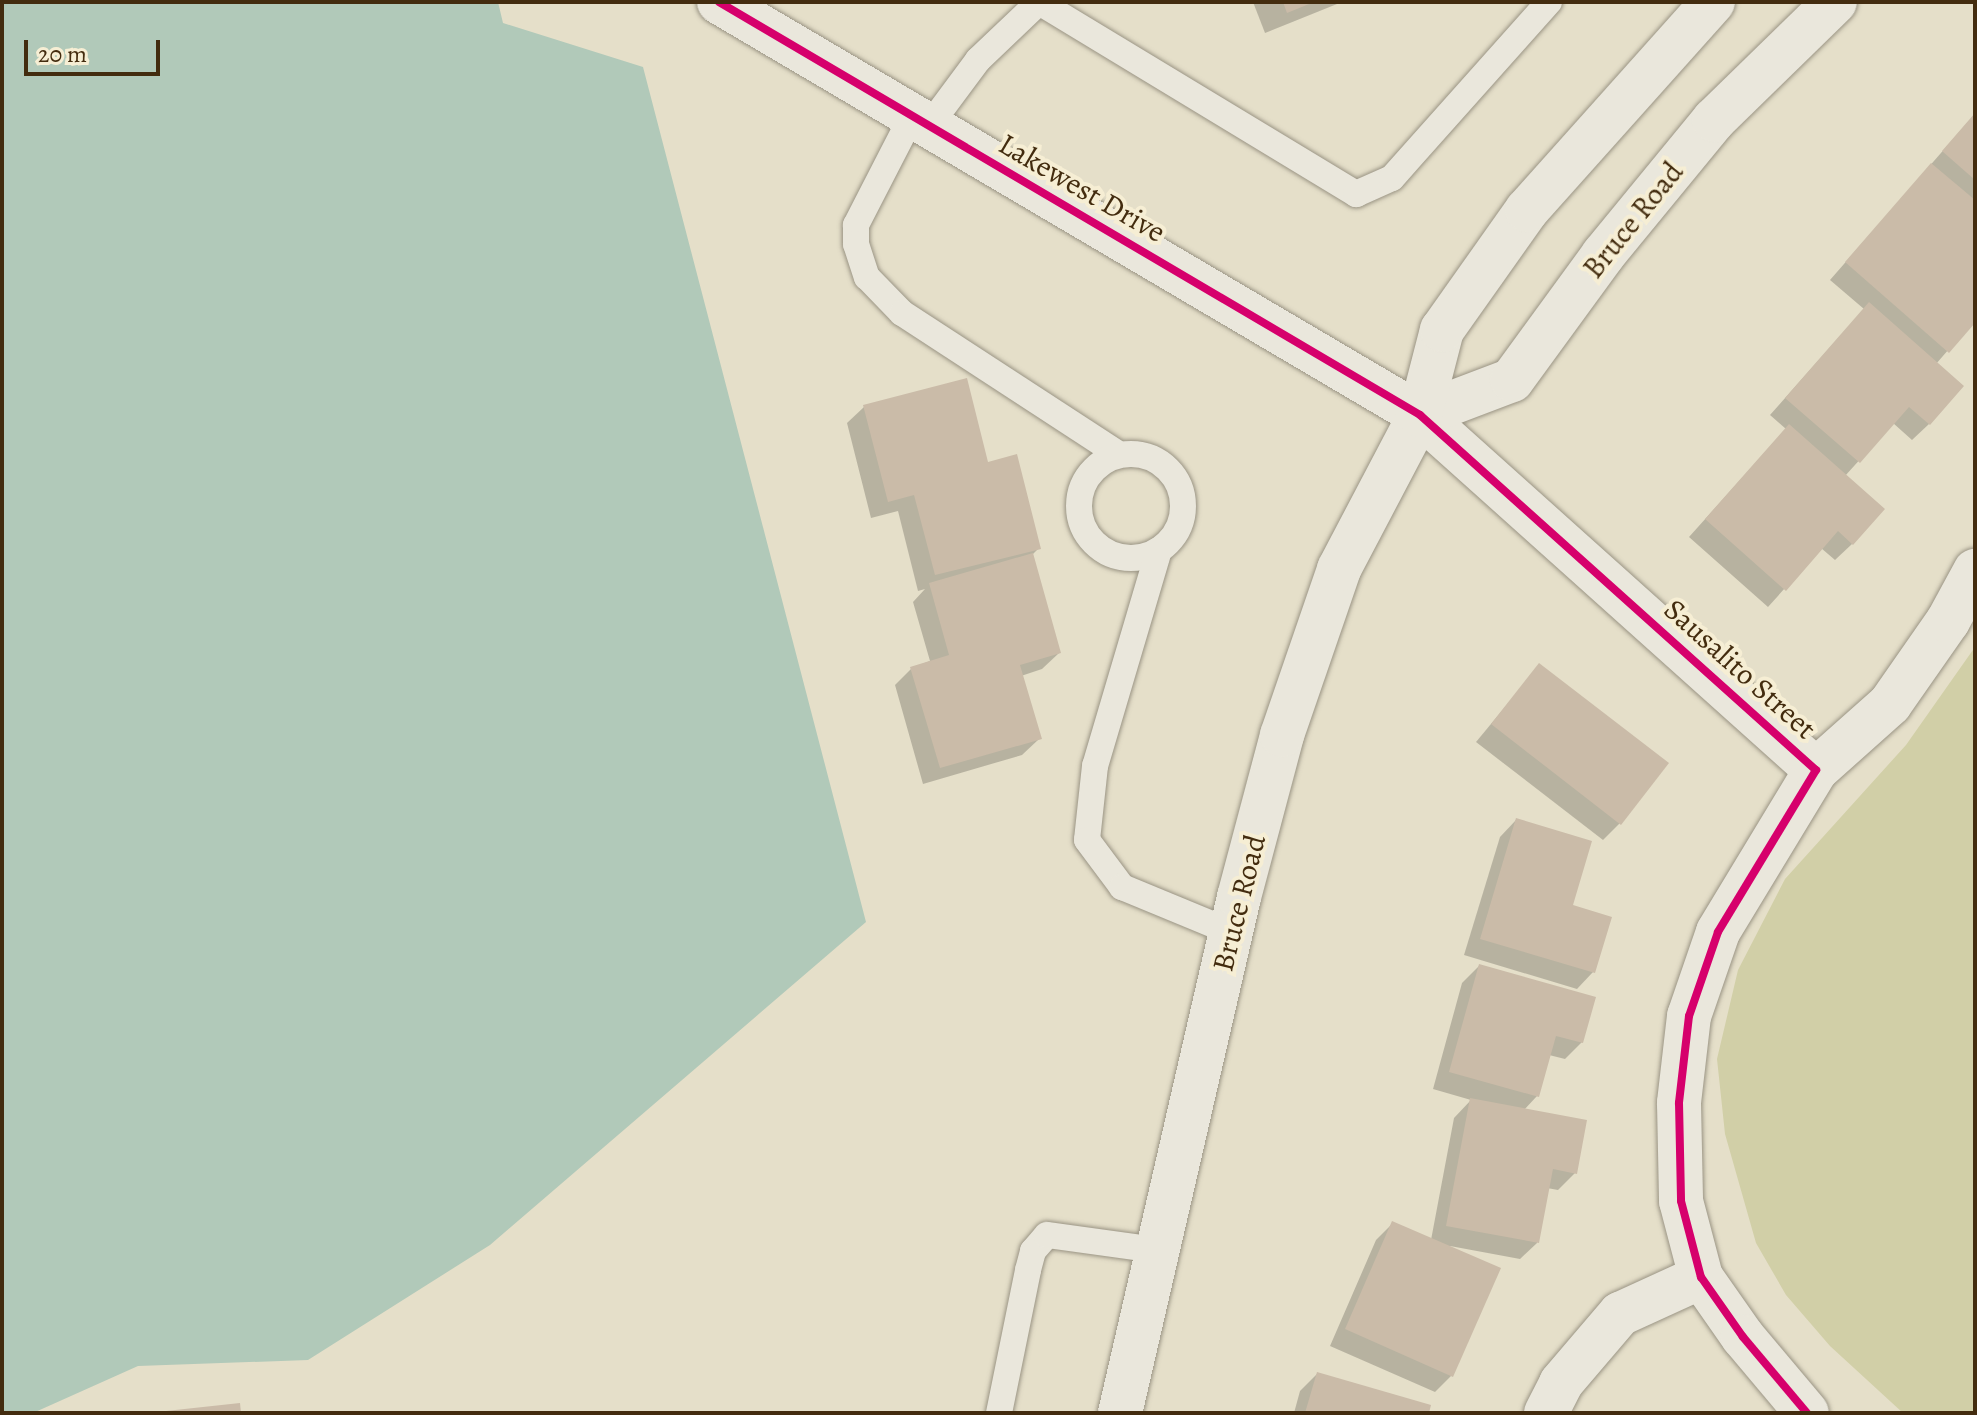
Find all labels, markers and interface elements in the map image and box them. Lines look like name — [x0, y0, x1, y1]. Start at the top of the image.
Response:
scale bar — [28, 24, 164, 74]
text: 20 m — [38, 38, 87, 70]
street label: Lakewest Drive — [992, 126, 1172, 250]
street label: Bruce Road — [1575, 154, 1691, 286]
street label: Sausalito Street — [1657, 591, 1823, 747]
street label: Bruce Road — [1205, 831, 1273, 975]

